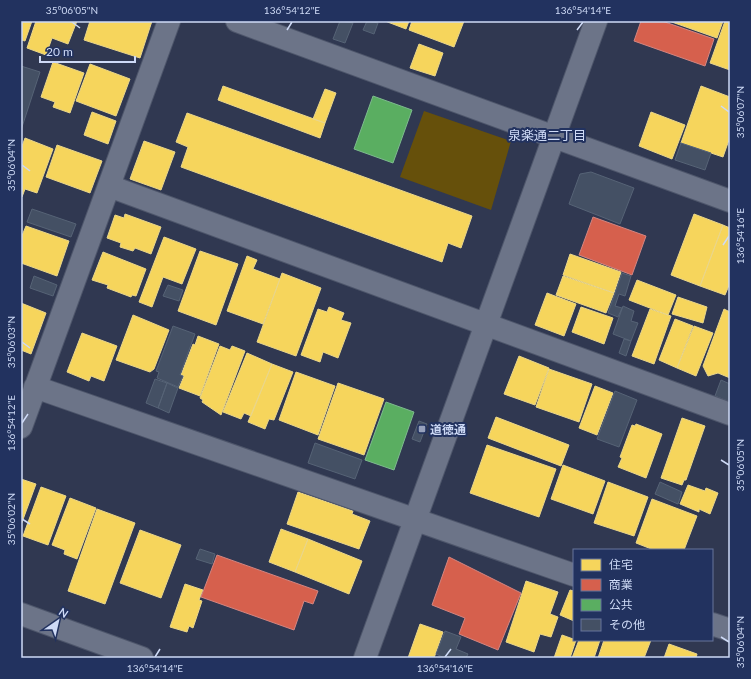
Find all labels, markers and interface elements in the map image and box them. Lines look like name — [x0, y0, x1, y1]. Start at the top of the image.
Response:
text: 35°06'05"N — [46, 4, 98, 16]
text: 136°54'12"E — [264, 4, 320, 16]
text: 136°54'14"E — [555, 4, 611, 16]
scale bar — [40, 38, 135, 64]
text: 20 m — [46, 44, 73, 59]
text: 35°06'07"N — [734, 86, 746, 138]
district label: 泉楽通二丁目 — [508, 127, 586, 143]
text: 35°06'04"N — [5, 139, 17, 191]
text: 136°54'16"E — [734, 208, 746, 264]
text: 35°06'03"N — [5, 316, 17, 368]
text: 136°54'12"E — [5, 395, 17, 451]
place label: 道徳通 — [430, 422, 466, 437]
marker: 道徳通 — [417, 424, 427, 434]
text: 35°06'05"N — [734, 439, 746, 491]
text: 35°06'02"N — [5, 493, 17, 545]
legend — [573, 549, 713, 641]
text: 住宅 — [609, 557, 633, 572]
text: 商業 — [609, 577, 633, 592]
text: 公共 — [609, 597, 633, 612]
north arrow — [38, 601, 78, 641]
text: N — [57, 605, 71, 620]
text: 35°06'04"N — [734, 616, 746, 668]
text: その他 — [609, 617, 645, 632]
text: 136°54'14"E — [127, 662, 183, 674]
text: 136°54'16"E — [417, 662, 473, 674]

